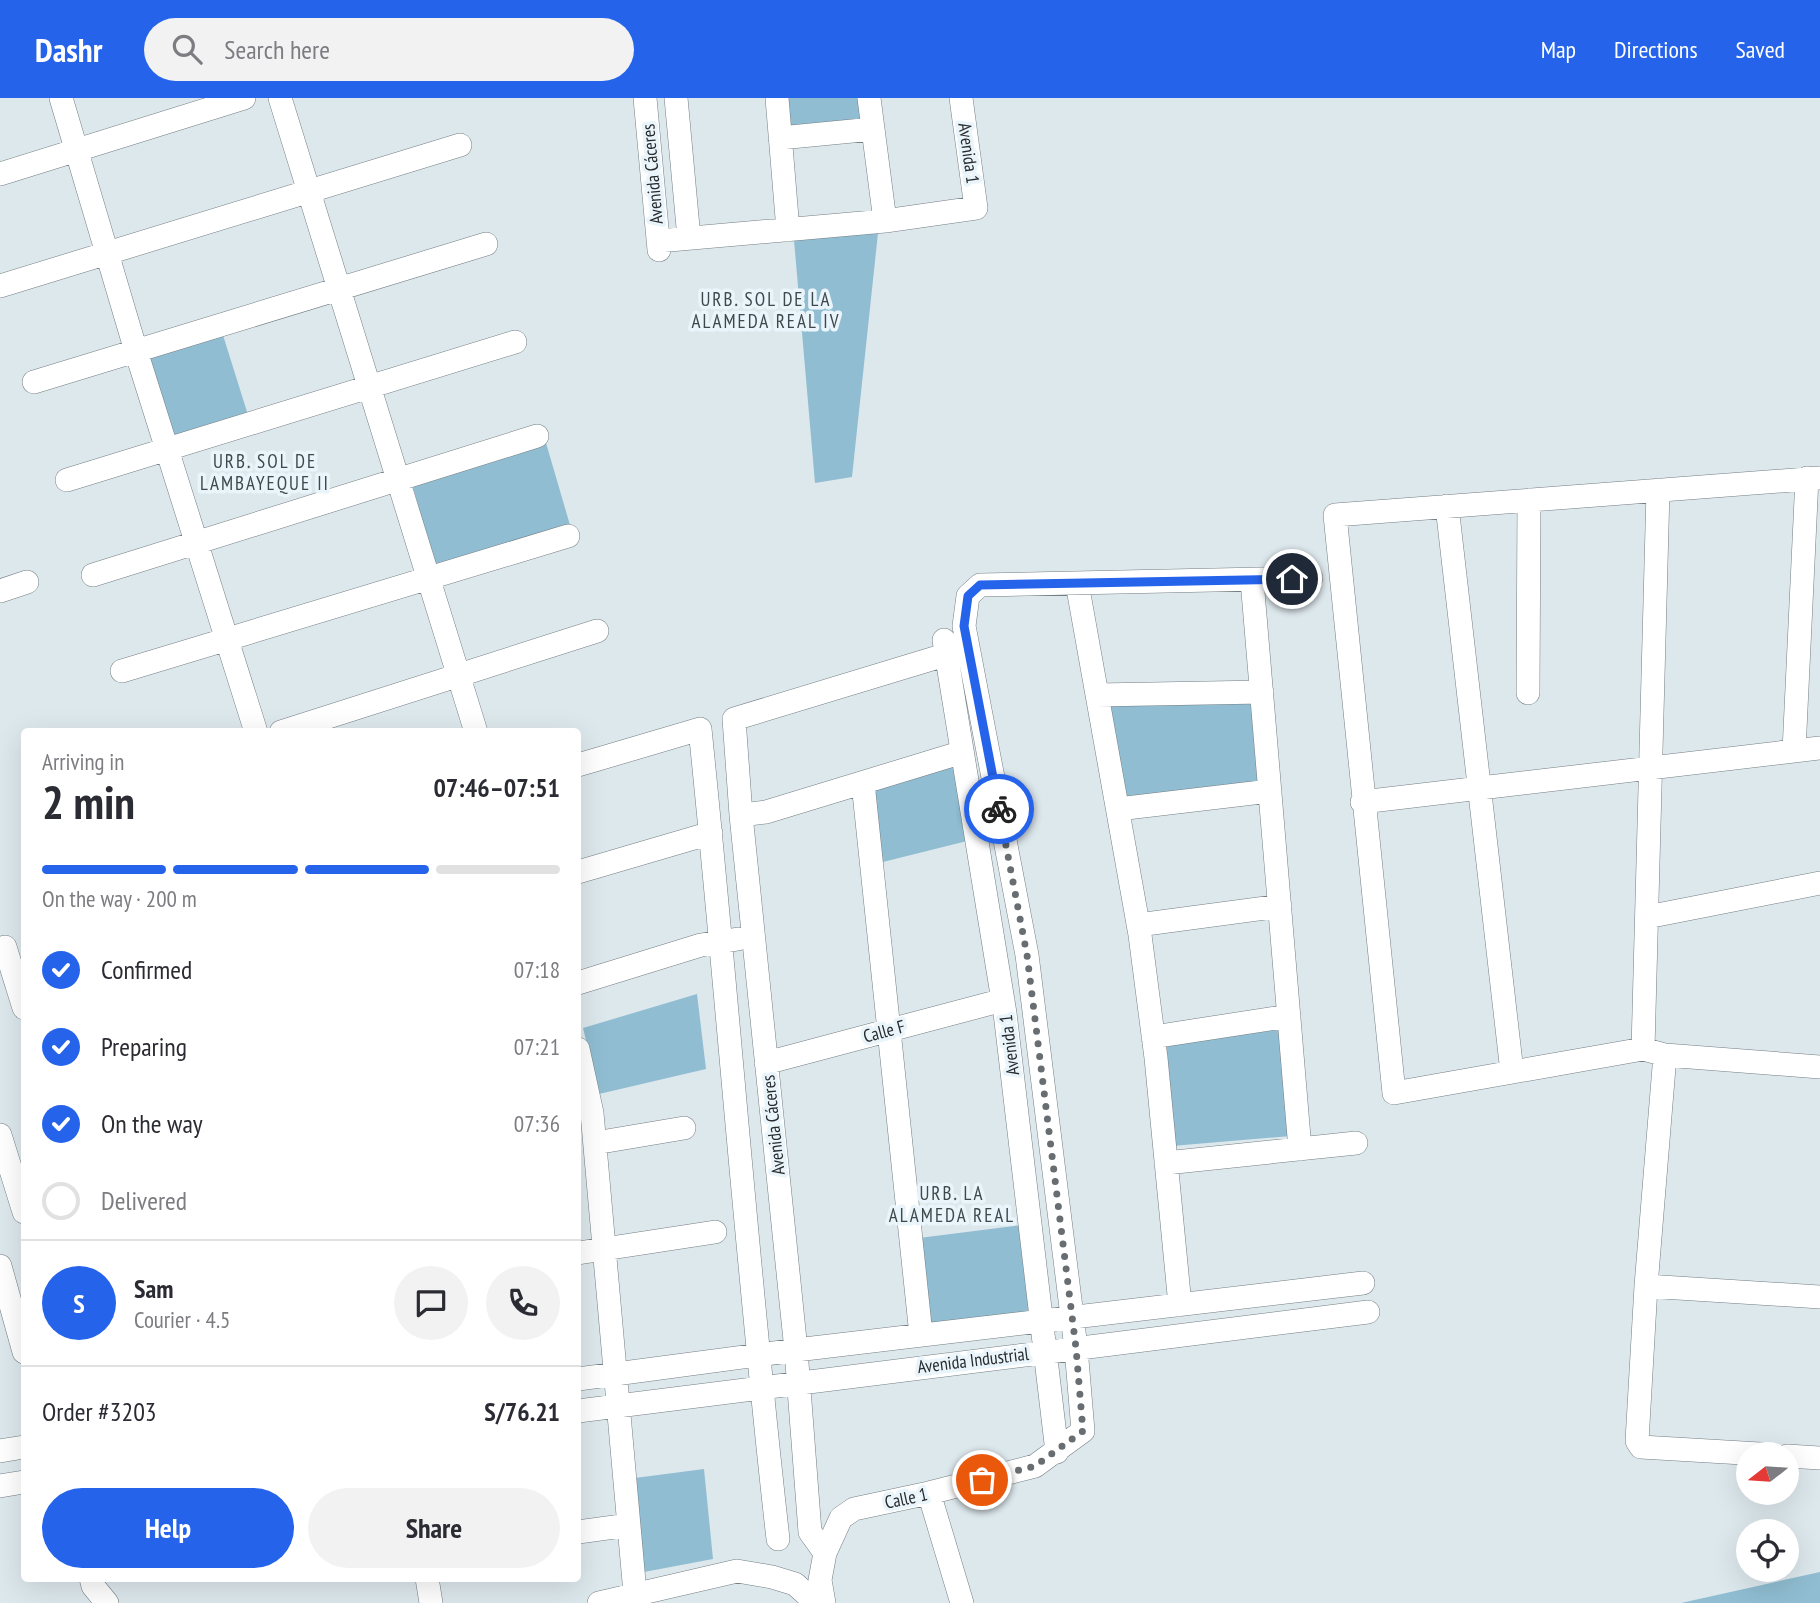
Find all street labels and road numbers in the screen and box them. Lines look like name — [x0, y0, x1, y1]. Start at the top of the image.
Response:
street label: Avenida 1 — [953, 121, 985, 185]
street label: Avenida Cáceres — [636, 123, 668, 225]
street label: Avenida 1 — [994, 1013, 1024, 1077]
street label: Calle F — [861, 1014, 907, 1048]
street label: Avenida Cáceres — [756, 1074, 790, 1176]
street label: Avenida Industrial — [916, 1342, 1031, 1378]
street label: Calle 1 — [883, 1482, 929, 1514]

